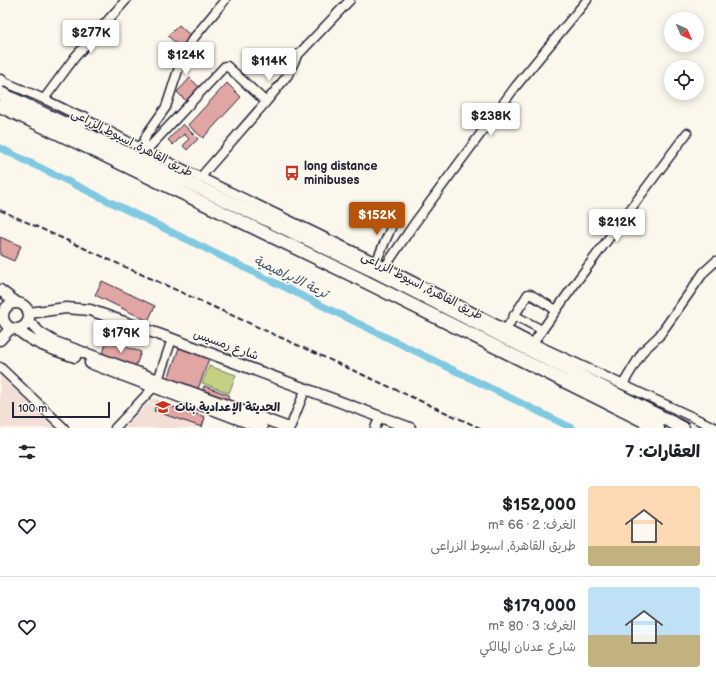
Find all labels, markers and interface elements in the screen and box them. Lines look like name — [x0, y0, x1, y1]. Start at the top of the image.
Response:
north arrow — [664, 12, 704, 52]
map controls — [664, 12, 704, 100]
pin: $277K — [63, 20, 119, 54]
text: $277K — [71, 25, 111, 41]
pin: $124K — [158, 42, 214, 76]
text: $124K — [167, 47, 205, 63]
pin: $114K — [241, 48, 297, 82]
text: $114K — [251, 53, 287, 69]
button: locate — [664, 60, 704, 100]
pin: $238K — [463, 103, 519, 137]
street label: طريق القاهرة, اسيوط الزراعى — [69, 106, 195, 180]
text: $238K — [471, 108, 511, 124]
place label: long distance minibuses — [304, 159, 377, 188]
bus stop icon: long distance minibuses — [283, 164, 301, 182]
pin: $152K — [349, 202, 405, 236]
text: $152K — [358, 207, 396, 223]
pin: $212K — [589, 209, 645, 243]
text: $212K — [598, 214, 636, 230]
street label: طريق القاهرة, اسيوط الزراعى — [359, 249, 485, 323]
water label: ترعة الابراهيمية — [251, 252, 333, 303]
pin: $179K — [93, 320, 149, 354]
text: $179K — [102, 325, 140, 341]
street label: شارع رمسيس — [191, 326, 261, 365]
school or university icon: الحديثة الإعدادية بنات — [154, 398, 172, 416]
scale bar — [12, 400, 110, 419]
place label: الحديثة الإعدادية بنات — [175, 400, 280, 415]
text: 100 m — [18, 402, 47, 415]
icon: filters — [16, 441, 38, 463]
text: العقارات: 7 — [625, 442, 700, 462]
text: $152,000 — [502, 495, 576, 515]
icon: home — [620, 502, 668, 550]
icon: heart — [16, 515, 38, 537]
text: الغرف: 2 · 66 m² — [488, 517, 576, 533]
text: طريق القاهرة, اسيوط الزراعى — [430, 538, 576, 554]
text: $179,000 — [503, 596, 576, 616]
icon: home — [620, 603, 668, 651]
icon: heart — [16, 616, 38, 638]
text: الغرف: 3 · 80 m² — [488, 618, 576, 634]
text: شارع عدنان المالكي — [480, 639, 576, 655]

